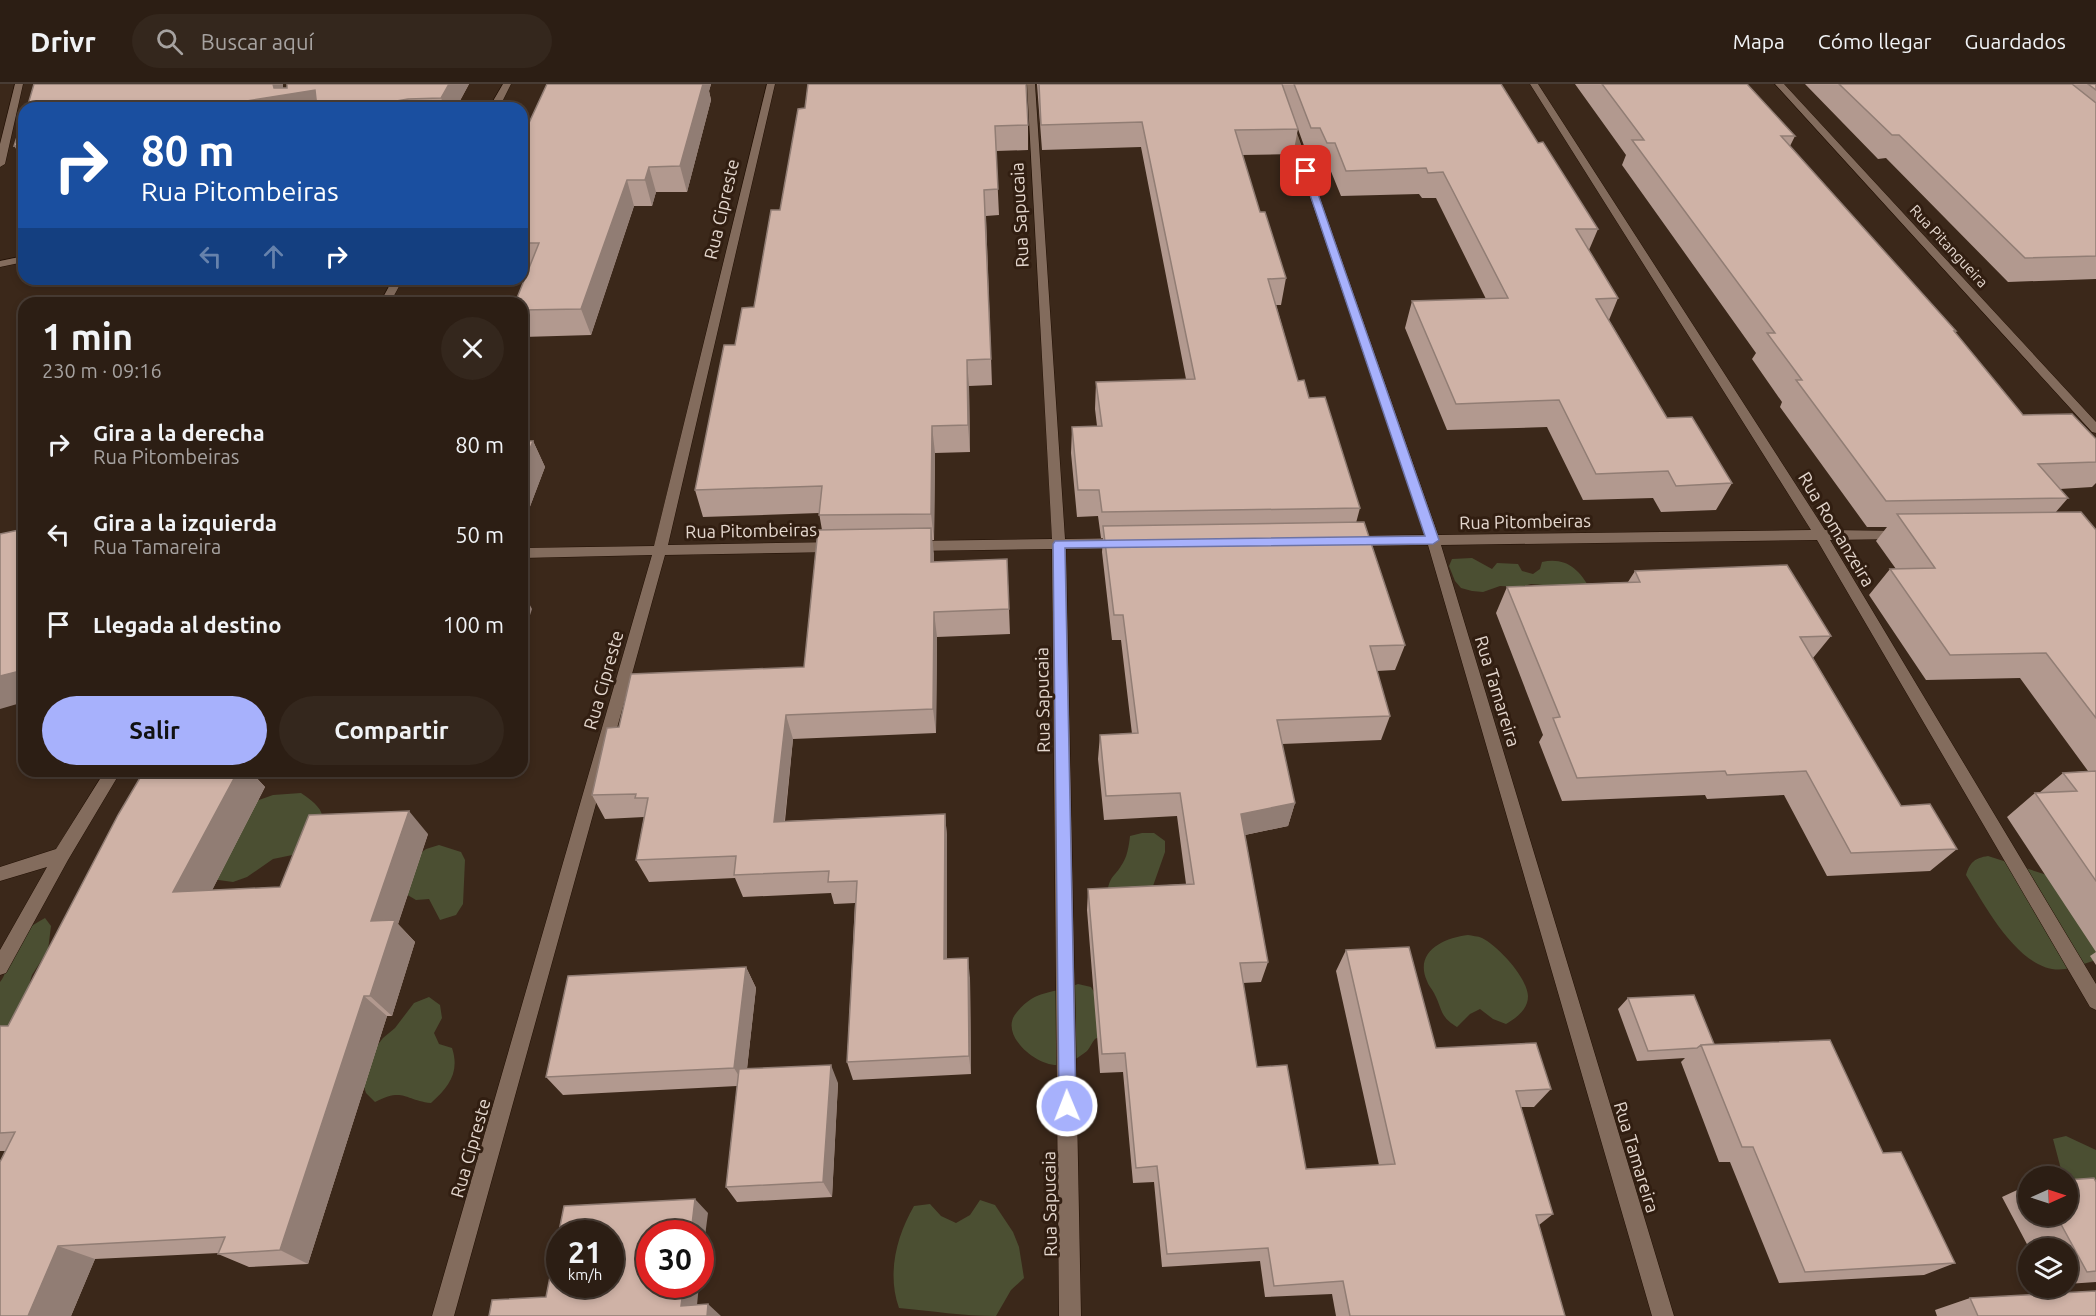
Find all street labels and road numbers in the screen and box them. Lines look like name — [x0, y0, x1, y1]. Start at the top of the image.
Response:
street label: Rua Cipreste — [700, 157, 742, 261]
street label: Rua Sapucaia — [1006, 162, 1032, 268]
street label: Rua Pitangueira — [1907, 201, 1991, 291]
street label: Rua Romanzeira — [1795, 468, 1879, 590]
street label: Rua Pitombeiras — [1459, 510, 1591, 532]
street label: Rua Pitombeiras — [685, 519, 817, 541]
street label: Rua Cipreste — [579, 628, 627, 732]
street label: Rua Tamareira — [1472, 633, 1524, 749]
street label: Rua Sapucaia — [1031, 647, 1053, 753]
street label: Rua Cipreste — [446, 1096, 494, 1200]
street label: Rua Tamareira — [1611, 1099, 1663, 1215]
street label: Rua Sapucaia — [1038, 1151, 1060, 1257]

